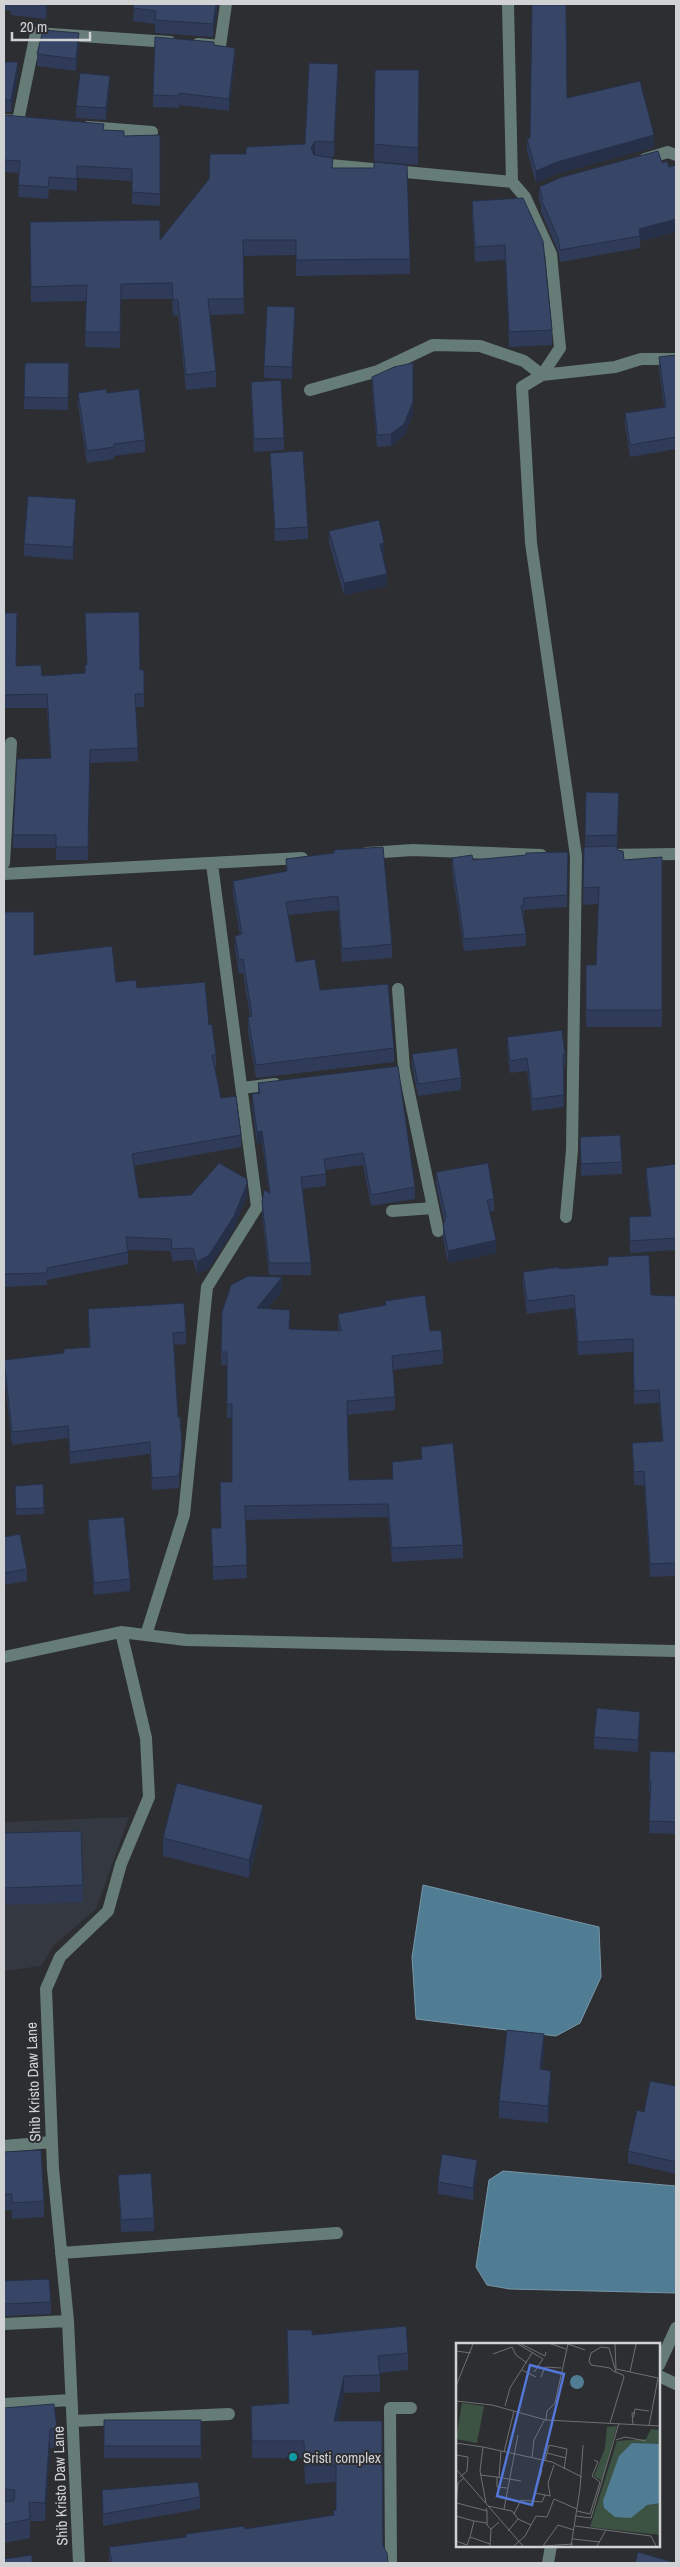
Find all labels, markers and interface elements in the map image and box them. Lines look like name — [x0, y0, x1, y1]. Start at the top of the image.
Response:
scale bar — [12, 10, 90, 42]
text: 20 m — [20, 16, 47, 37]
street label: Shib Kristo Daw Lane — [20, 2022, 46, 2142]
inset map — [456, 2343, 660, 2547]
street label: Shib Kristo Daw Lane — [47, 2426, 73, 2546]
place label: Sristi complex — [303, 2447, 382, 2468]
marker: Sristi complex — [287, 2451, 299, 2463]

